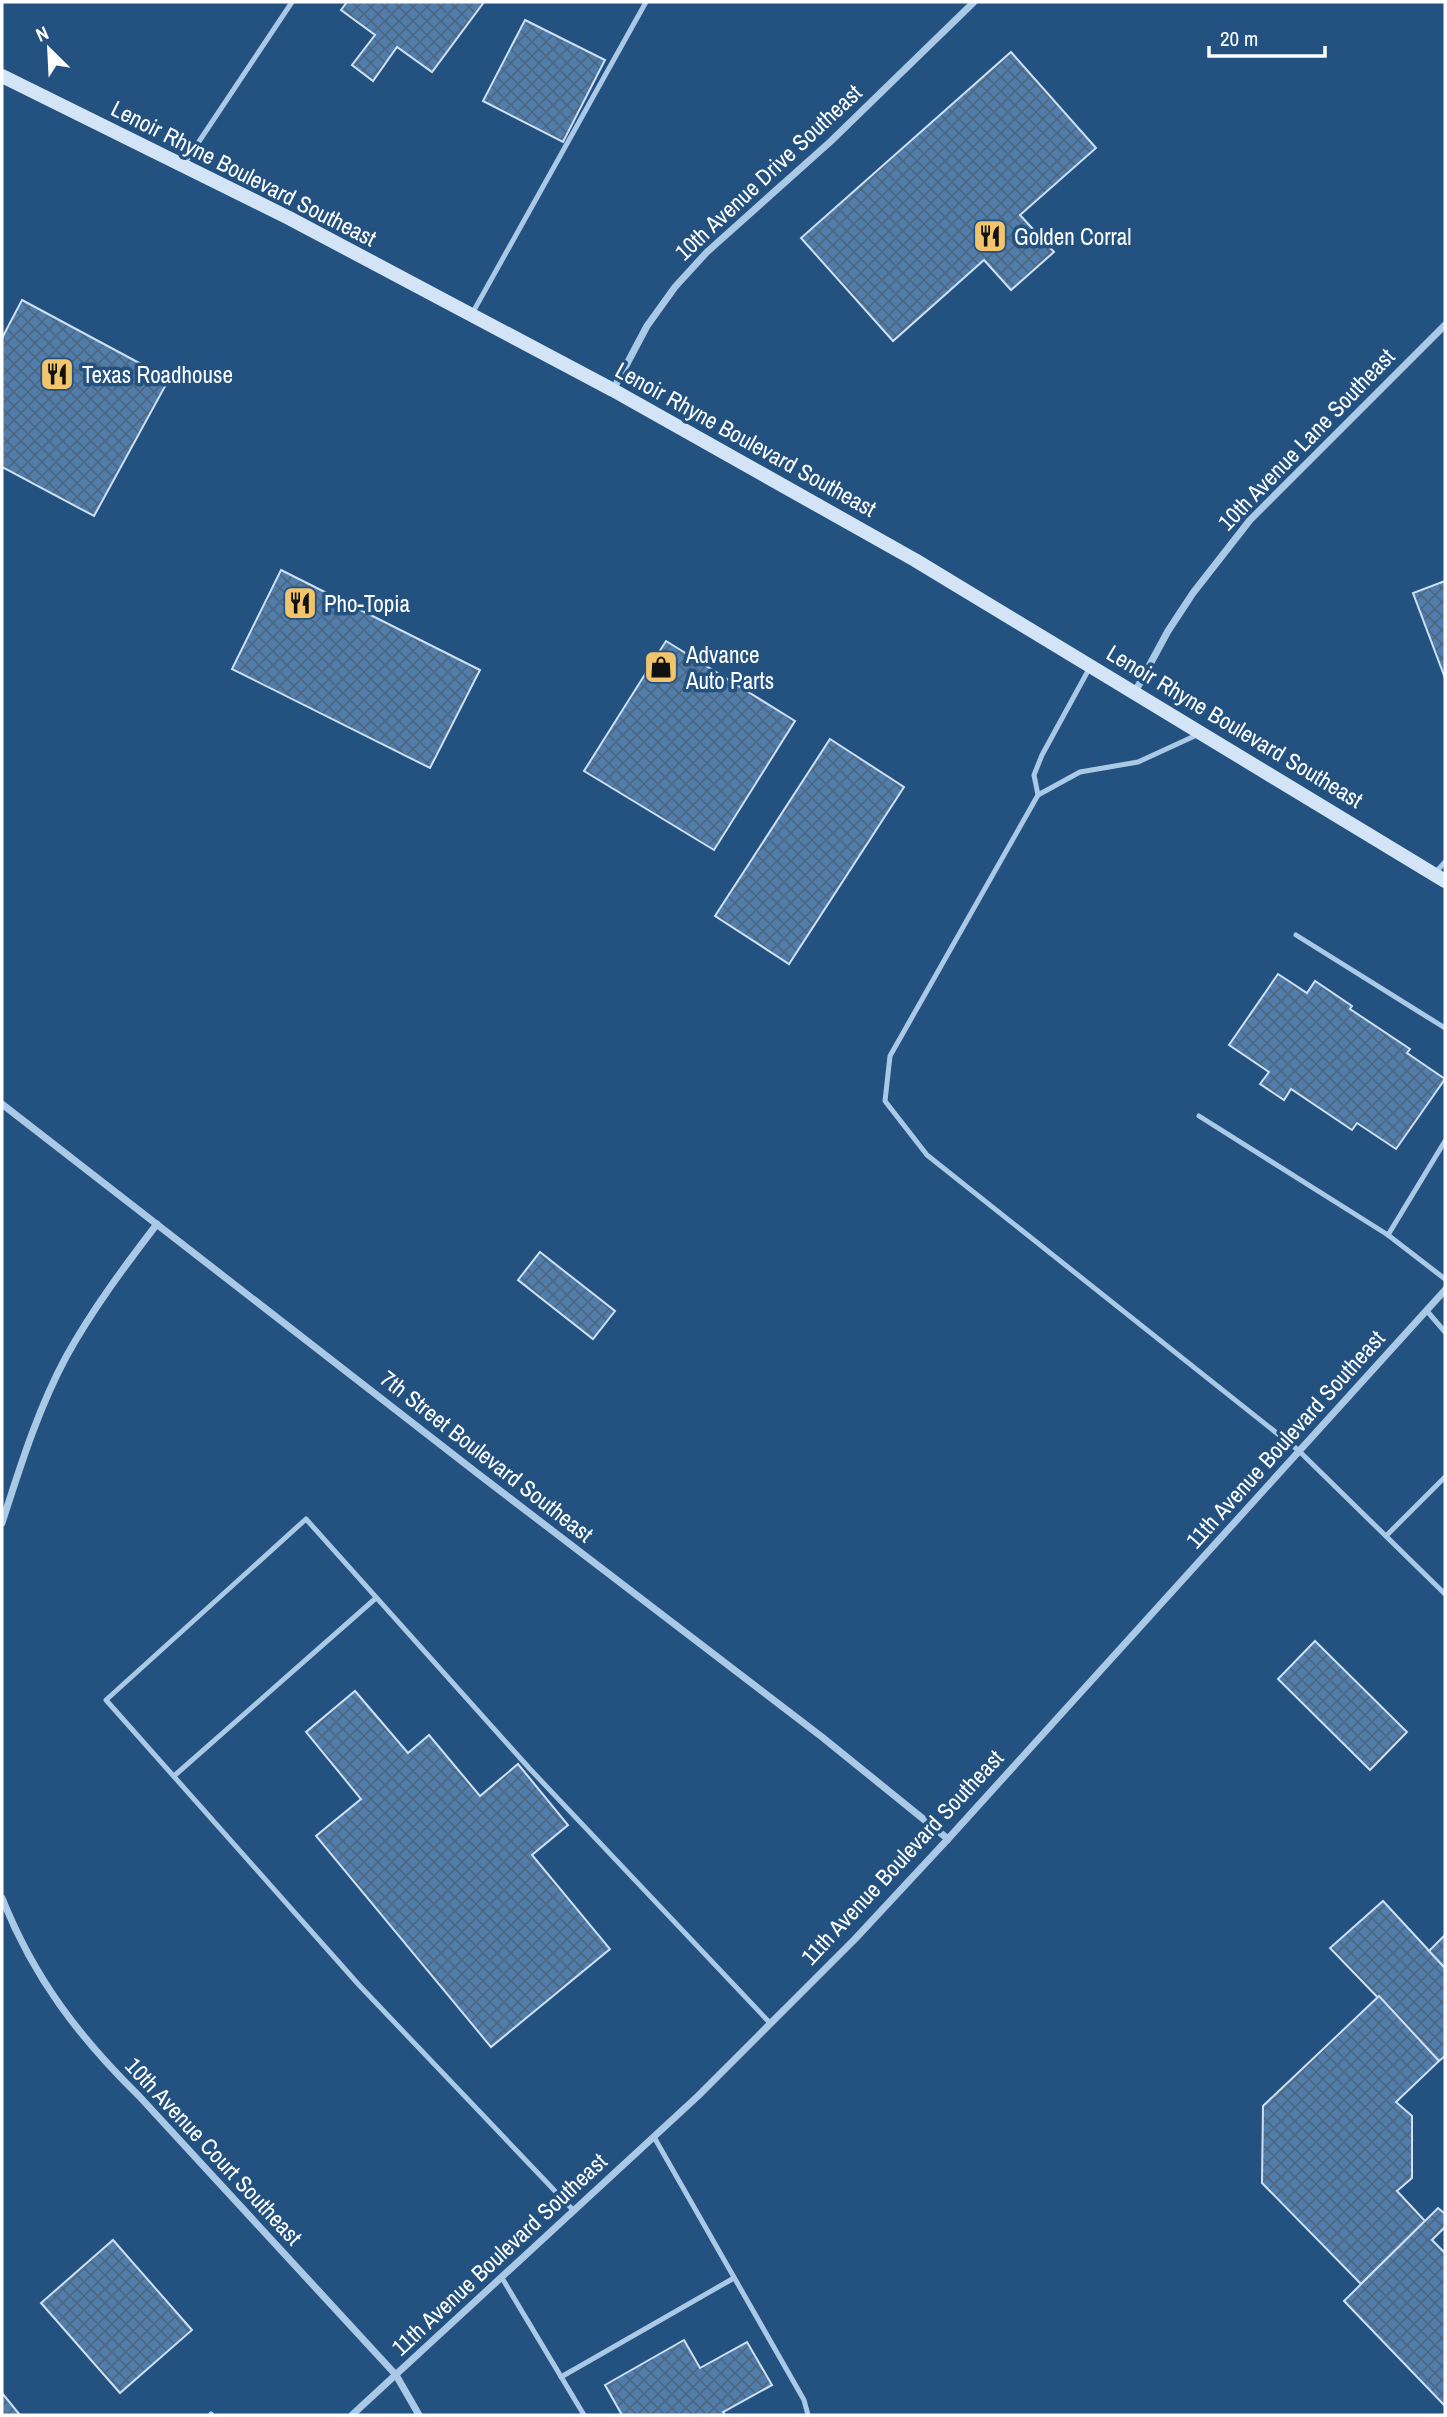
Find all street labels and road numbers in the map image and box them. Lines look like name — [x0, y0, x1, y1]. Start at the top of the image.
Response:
street label: 10th Avenue Drive Southeast — [668, 77, 868, 267]
street label: Lenoir Rhyne Boulevard Southeast — [106, 93, 382, 253]
street label: 10th Avenue Lane Southeast — [1211, 341, 1401, 537]
street label: Lenoir Rhyne Boulevard Southeast — [610, 354, 882, 524]
street label: Lenoir Rhyne Boulevard Southeast — [1101, 637, 1369, 815]
street label: 11th Avenue Boulevard Southeast — [1179, 1323, 1391, 1555]
street label: 7th Street Boulevard Southeast — [374, 1363, 600, 1549]
street label: 11th Avenue Boulevard Southeast — [794, 1743, 1010, 1971]
street label: 10th Avenue Court Southeast — [119, 2050, 309, 2252]
street label: 11th Avenue Boulevard Southeast — [385, 2146, 613, 2362]

